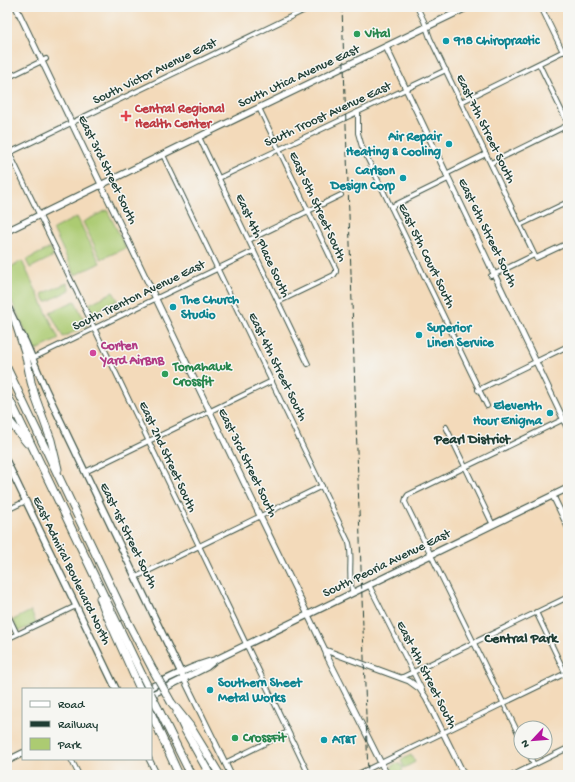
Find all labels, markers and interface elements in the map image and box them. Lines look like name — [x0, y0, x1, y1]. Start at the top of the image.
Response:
place label: Vital — [364, 27, 391, 42]
marker: Vital — [352, 29, 362, 39]
place label: 918 Chiropractic — [453, 34, 541, 50]
street label: South Victor Avenue East — [91, 35, 221, 109]
marker: 918 Chiropractic — [441, 36, 451, 46]
street label: South Utica Avenue East — [236, 42, 364, 112]
street label: East 7th Street South — [452, 72, 518, 186]
street label: South Troost Avenue East — [262, 78, 395, 151]
place label: Central Regional Health Center — [134, 102, 225, 132]
marker: Central Regional Health Center — [120, 110, 132, 122]
street label: East 3rd Street South — [74, 113, 140, 227]
place label: Air Repair Heating & Cooling — [346, 130, 442, 160]
marker: Air Repair Heating & Cooling — [444, 139, 454, 149]
street label: East 5th Street South — [285, 150, 349, 264]
place label: Carlson Design Corp — [330, 164, 396, 195]
marker: Carlson Design Corp — [398, 173, 408, 183]
street label: East 6th Street South — [454, 176, 520, 290]
street label: East 4th Place South — [231, 192, 293, 300]
street label: East 5th Court South — [394, 201, 458, 311]
street label: South Trenton Avenue East — [70, 257, 209, 335]
place label: The Church Studio — [180, 293, 239, 323]
marker: The Church Studio — [168, 302, 178, 312]
street label: East 4th Street South — [244, 310, 310, 424]
place label: Superior Linen Service — [427, 321, 495, 351]
marker: Superior Linen Service — [414, 330, 424, 340]
place label: Corten Yard AirBnB — [99, 339, 165, 369]
marker: Corten Yard AirBnB — [88, 348, 98, 358]
place label: Tomahawk Crossfit — [172, 360, 233, 390]
marker: Tomahawk Crossfit — [160, 369, 170, 379]
street label: East 2nd Street South — [135, 399, 199, 515]
place label: Eleventh Hour Enigma — [473, 399, 543, 429]
street label: East 3rd Street South — [214, 406, 280, 520]
marker: Eleventh Hour Enigma — [545, 408, 555, 418]
district label: Pearl District — [433, 432, 511, 449]
street label: East 1st Street South — [96, 481, 160, 591]
street label: East Admiral Boulevard North — [29, 494, 113, 648]
street label: South Peoria Avenue East — [321, 526, 455, 601]
street label: East 4th Street South — [392, 619, 460, 731]
district label: Central Park — [483, 631, 559, 648]
place label: Southern Sheet Metal Works — [218, 676, 303, 706]
marker: Southern Sheet Metal Works — [205, 685, 215, 695]
legend — [22, 688, 152, 760]
text: Road — [58, 699, 85, 713]
text: Railway — [58, 719, 98, 733]
north arrow — [513, 720, 553, 760]
place label: CrossFit — [242, 731, 287, 746]
marker: CrossFit — [230, 733, 240, 743]
place label: AT&T — [331, 733, 357, 748]
marker: AT&T — [319, 735, 329, 745]
text: N — [519, 738, 533, 749]
text: Park — [57, 739, 83, 753]

